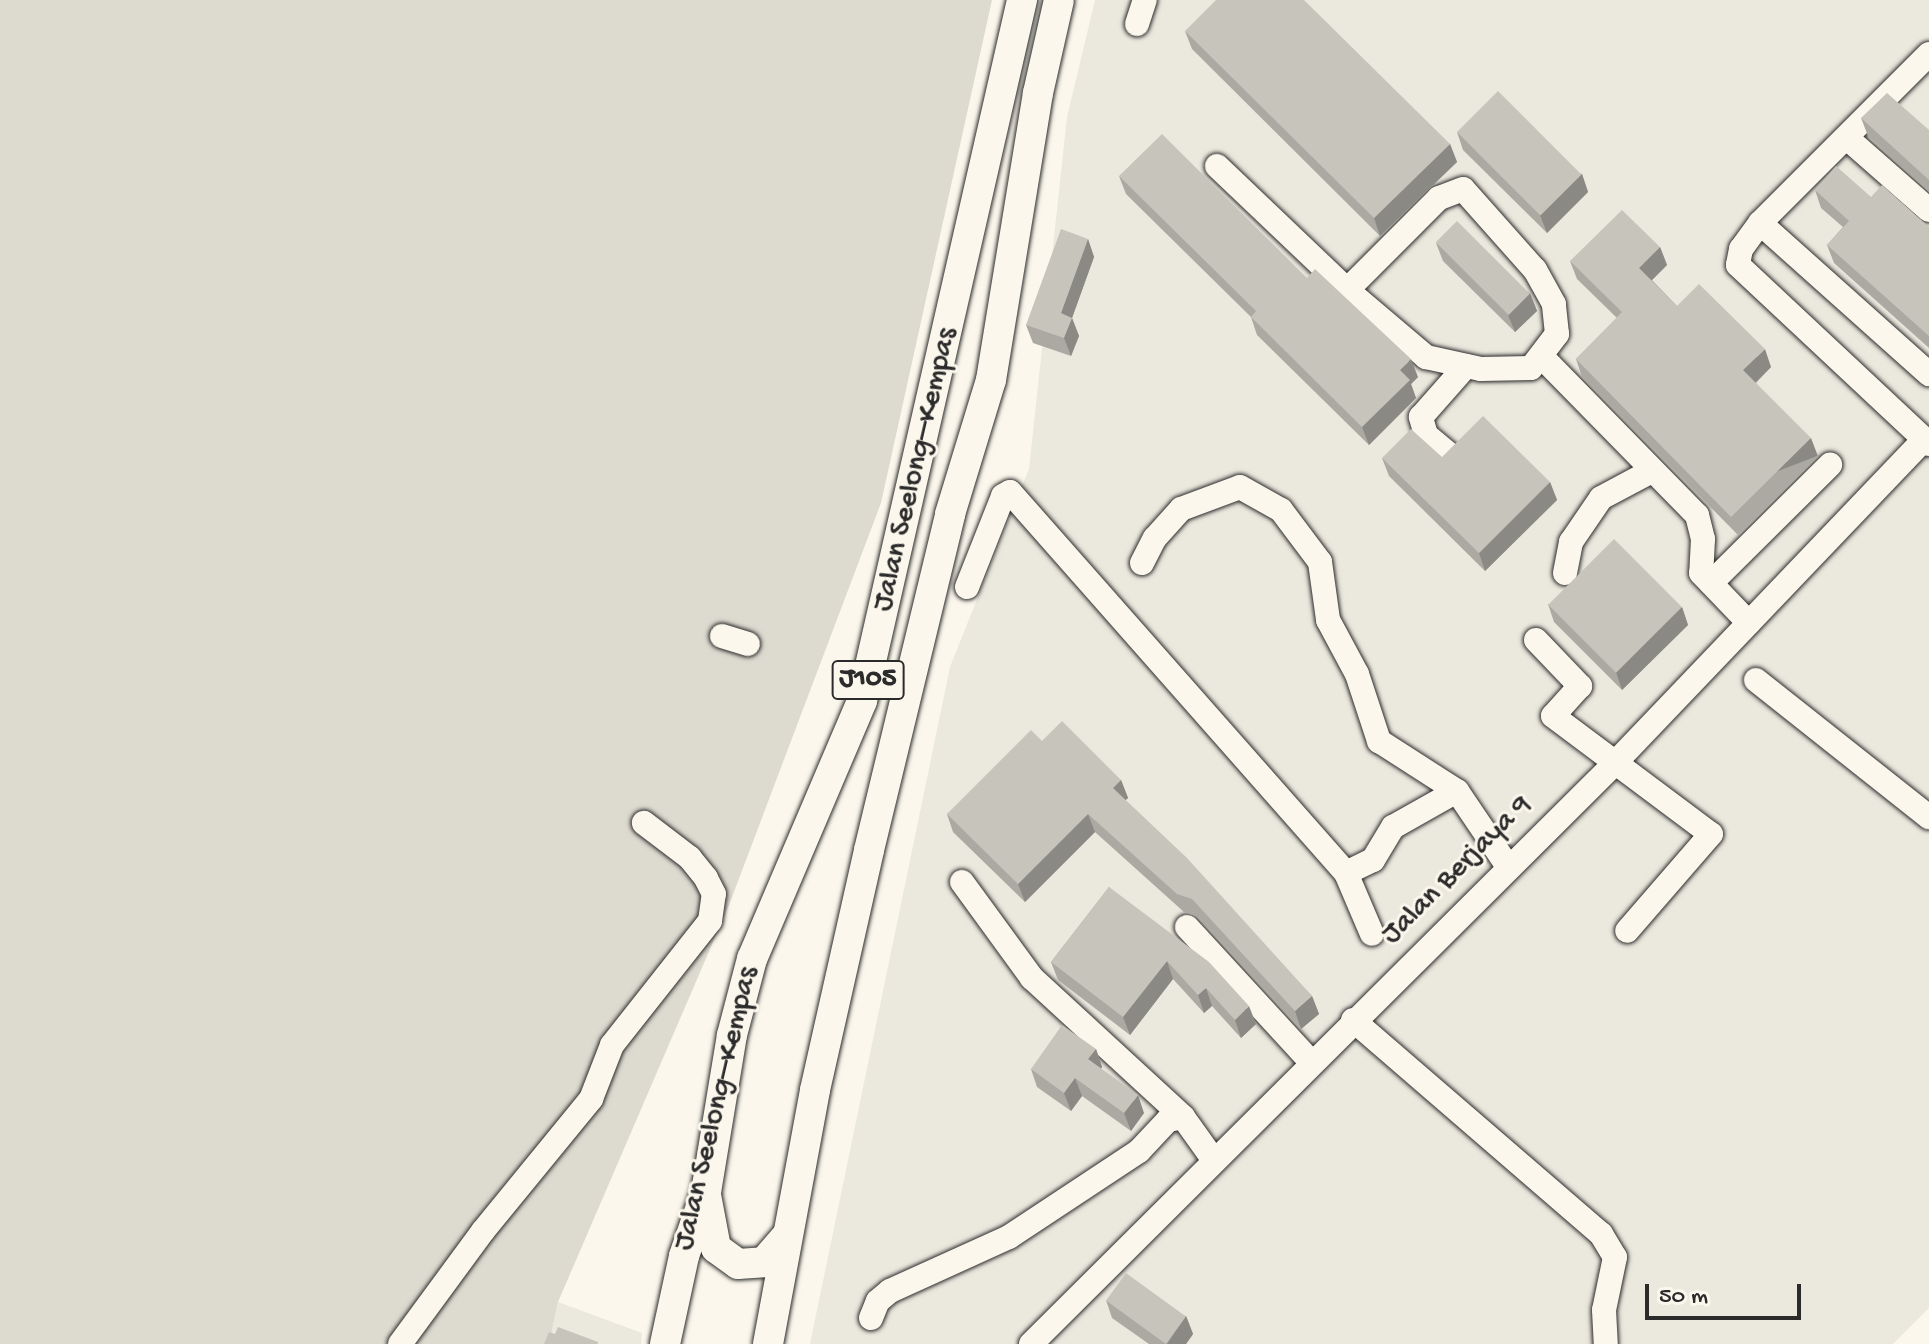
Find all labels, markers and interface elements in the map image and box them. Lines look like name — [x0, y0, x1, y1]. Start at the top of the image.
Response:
street label: Jalan Seelong–Kempas — [867, 325, 967, 615]
road number: J105 — [830, 656, 906, 704]
street label: Jalan Berjaya 9 — [1375, 788, 1541, 954]
street label: Jalan Seelong–Kempas — [668, 964, 768, 1254]
scale bar — [1649, 1268, 1805, 1318]
text: 50 m — [1659, 1283, 1708, 1312]

